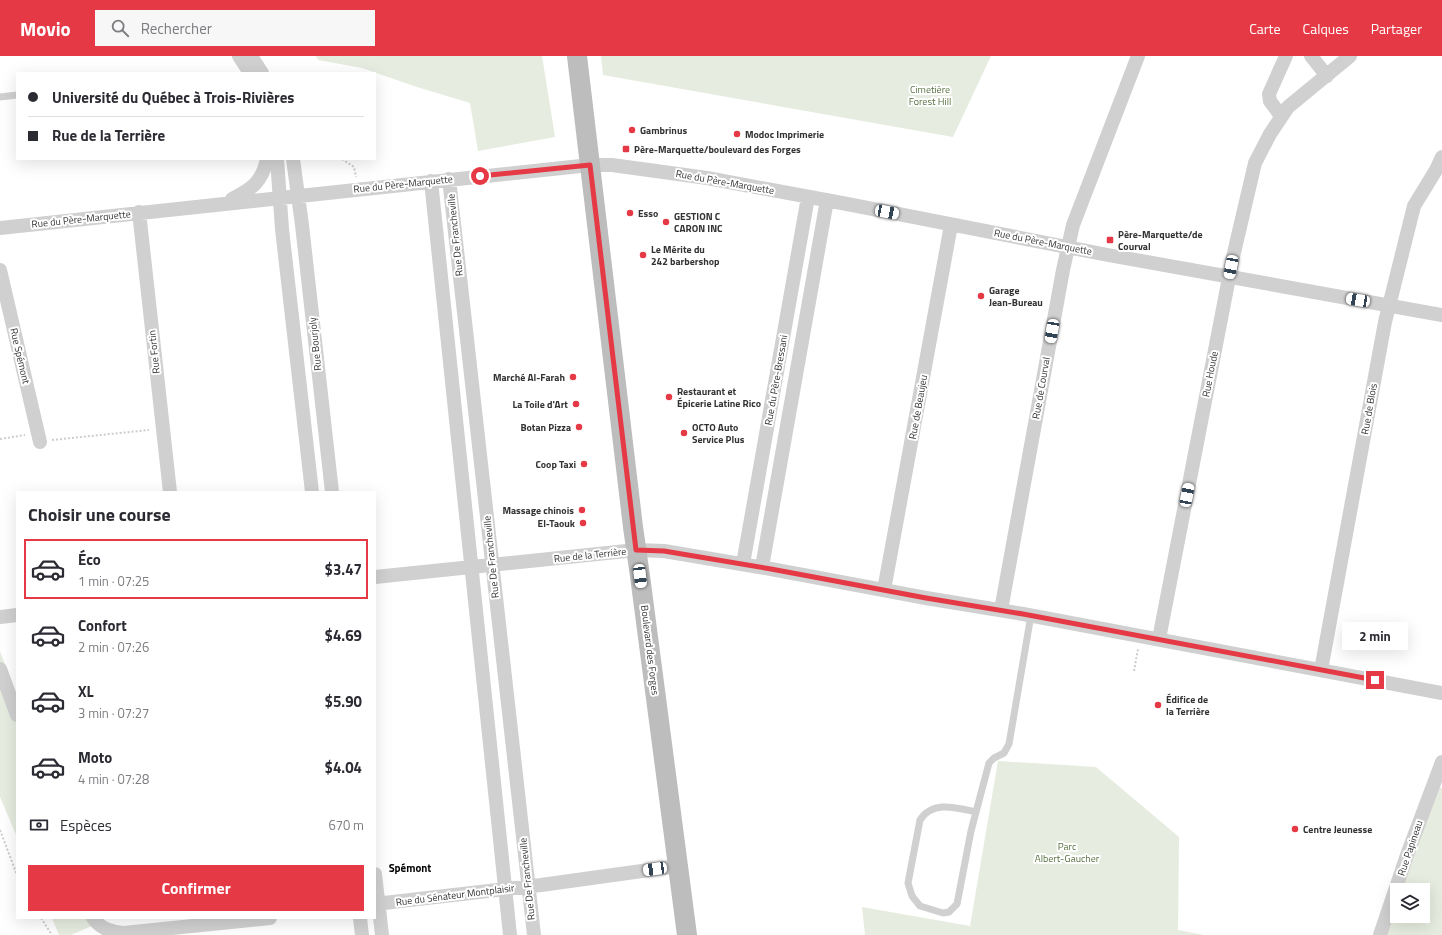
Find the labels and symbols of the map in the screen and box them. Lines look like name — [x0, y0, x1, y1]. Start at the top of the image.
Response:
park label: Cimetière Forest Hill — [909, 82, 951, 109]
place label: Gambrinus — [640, 123, 687, 138]
marker: Gambrinus — [627, 125, 637, 135]
place label: Modoc Imprimerie — [745, 127, 824, 142]
marker: Modoc Imprimerie — [732, 129, 742, 139]
place label: Père-Marquette/boulevard des Forges — [634, 142, 801, 157]
marker: Père-Marquette/boulevard des Forges — [621, 144, 631, 154]
street label: Rue du Père-Marquette — [675, 166, 775, 198]
route start — [471, 167, 489, 185]
street label: Rue du Père-Marquette — [353, 171, 453, 197]
street label: Rue De Francheville — [443, 193, 467, 277]
car — [874, 204, 900, 220]
street label: Rue du Père-Marquette — [31, 206, 131, 232]
place label: Esso — [638, 206, 658, 221]
marker: Esso — [625, 208, 635, 218]
place label: GESTION C CARON INC — [674, 209, 723, 236]
marker: GESTION C CARON INC — [661, 217, 671, 227]
street label: Rue du Père-Marquette — [993, 225, 1093, 259]
place label: Père-Marquette/de Courval — [1118, 227, 1203, 254]
marker: Père-Marquette/de Courval — [1105, 235, 1115, 245]
place label: Le Mérite du 242 barbershop — [651, 242, 720, 269]
marker: Le Mérite du 242 barbershop — [638, 250, 648, 260]
car — [1223, 254, 1239, 280]
place label: Garage Jean-Bureau — [989, 283, 1043, 310]
marker: Garage Jean-Bureau — [976, 291, 986, 301]
car — [1345, 292, 1371, 308]
street label: Rue Bourjoly — [305, 316, 325, 371]
car — [1044, 318, 1060, 344]
street label: Rue Spémont — [6, 327, 34, 386]
street label: Rue Fortin — [144, 330, 164, 374]
street label: Rue du Père-Bressani — [761, 334, 791, 426]
street label: Rue Houde — [1198, 350, 1222, 398]
street label: Rue de Courval — [1028, 356, 1054, 420]
place label: Marché Al-Farah — [493, 370, 565, 385]
marker: Marché Al-Farah — [568, 372, 578, 382]
street label: Rue de Beaujeu — [905, 374, 931, 440]
street label: Rue de Blois — [1357, 382, 1381, 436]
place label: Restaurant et Épicerie Latine Rico — [677, 384, 761, 411]
marker: Restaurant et Épicerie Latine Rico — [664, 392, 674, 402]
place label: La Toile d'Art — [513, 397, 568, 412]
marker: La Toile d'Art — [571, 399, 581, 409]
place label: Botan Pizza — [520, 420, 571, 435]
place label: OCTO Auto Service Plus — [692, 420, 745, 447]
marker: Botan Pizza — [574, 422, 584, 432]
marker: OCTO Auto Service Plus — [679, 428, 689, 438]
place label: Coop Taxi — [535, 457, 576, 472]
marker: Coop Taxi — [579, 459, 589, 469]
car — [1179, 482, 1195, 508]
place label: Massage chinois — [502, 503, 574, 518]
marker: Massage chinois — [577, 505, 587, 515]
street label: Rue De Francheville — [479, 515, 503, 599]
place label: El-Taouk — [538, 516, 576, 531]
marker: El-Taouk — [578, 518, 588, 528]
street label: Rue de la Terrière — [553, 544, 627, 566]
car — [633, 563, 647, 589]
street label: Boulevard des Forges — [637, 604, 663, 696]
callout: 2 min — [1342, 622, 1408, 650]
route end — [1366, 671, 1384, 689]
place label: Édifice de la Terrière — [1166, 692, 1210, 719]
marker: Édifice de la Terrière — [1153, 700, 1163, 710]
street label: Rue Papineau — [1394, 818, 1426, 878]
place label: Centre Jeunesse — [1303, 822, 1372, 837]
marker: Centre Jeunesse — [1290, 824, 1300, 834]
street label: Rue De Francheville — [515, 837, 539, 921]
park label: Parc Albert-Gaucher — [1035, 839, 1100, 866]
district label: Spémont — [389, 860, 431, 876]
car — [642, 861, 668, 877]
street label: Rue du Sénateur Montplaisir — [395, 880, 516, 910]

